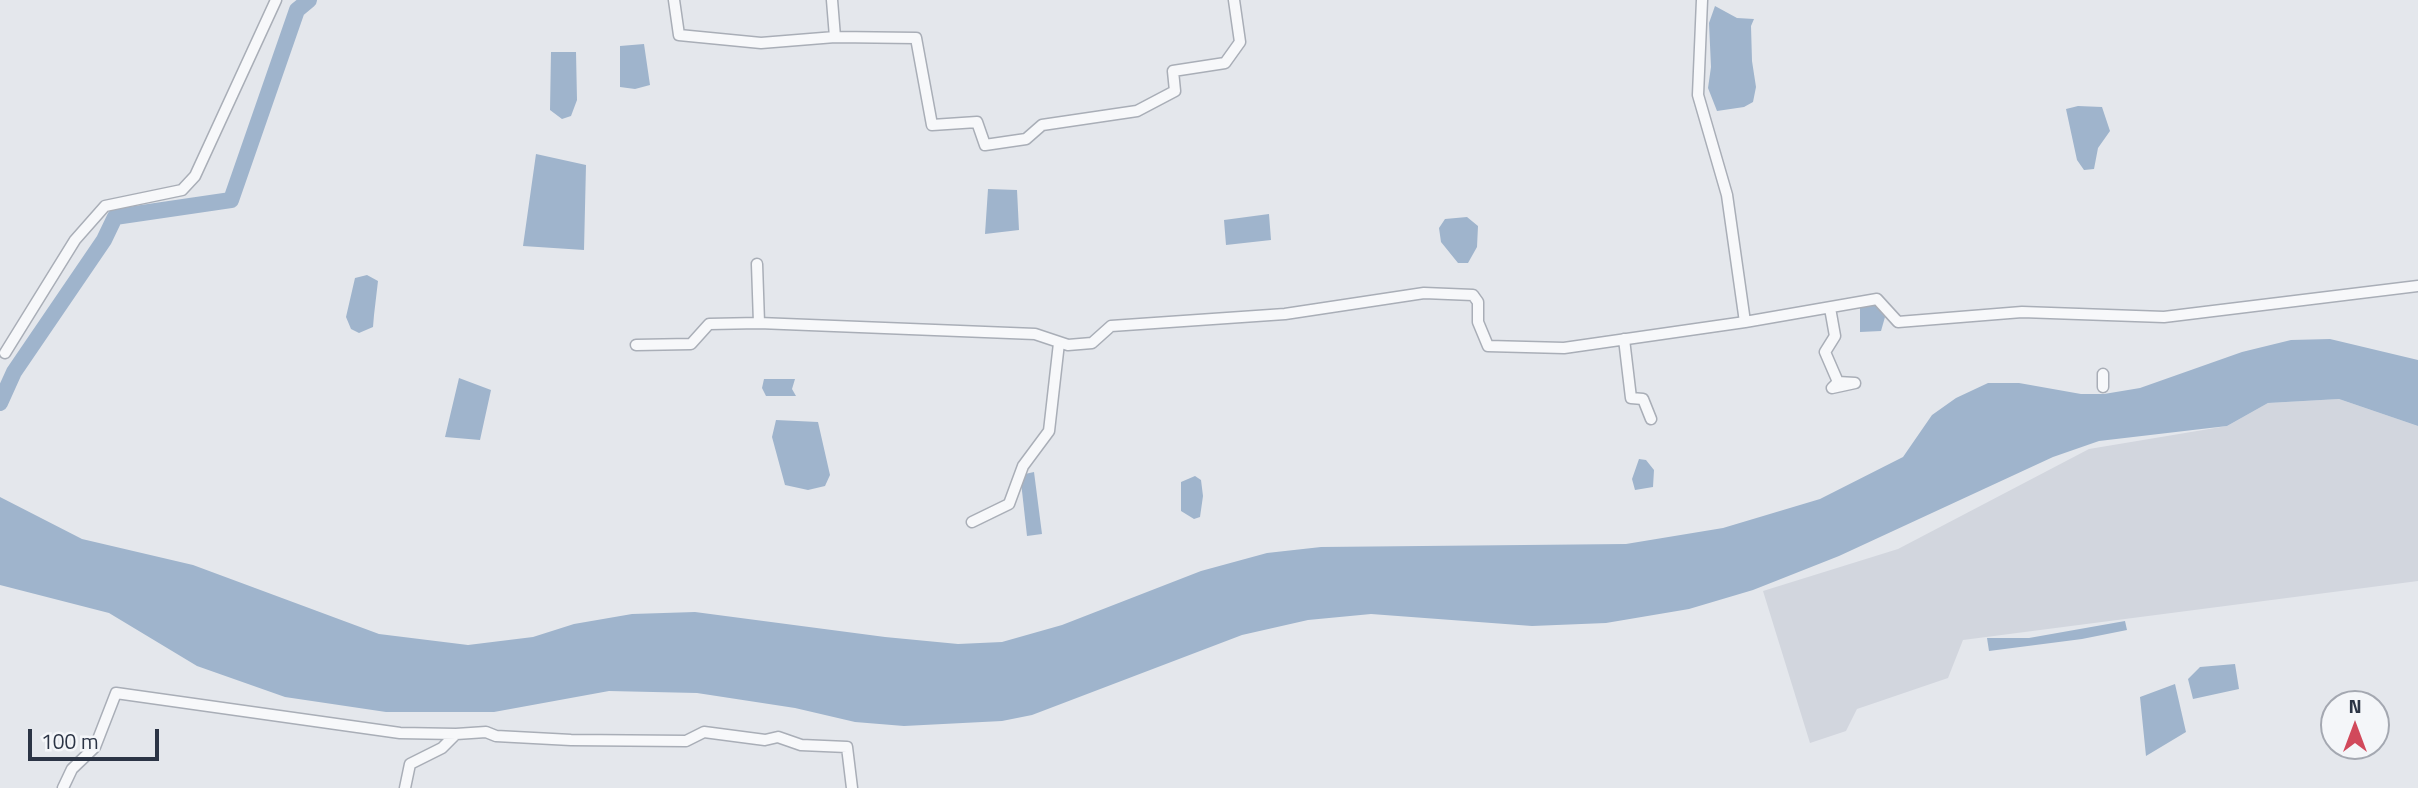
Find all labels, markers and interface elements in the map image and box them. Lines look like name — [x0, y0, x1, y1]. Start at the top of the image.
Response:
north arrow — [2320, 690, 2390, 760]
text: N — [2348, 691, 2362, 720]
scale bar — [32, 714, 163, 758]
text: 100 m — [41, 725, 98, 757]

